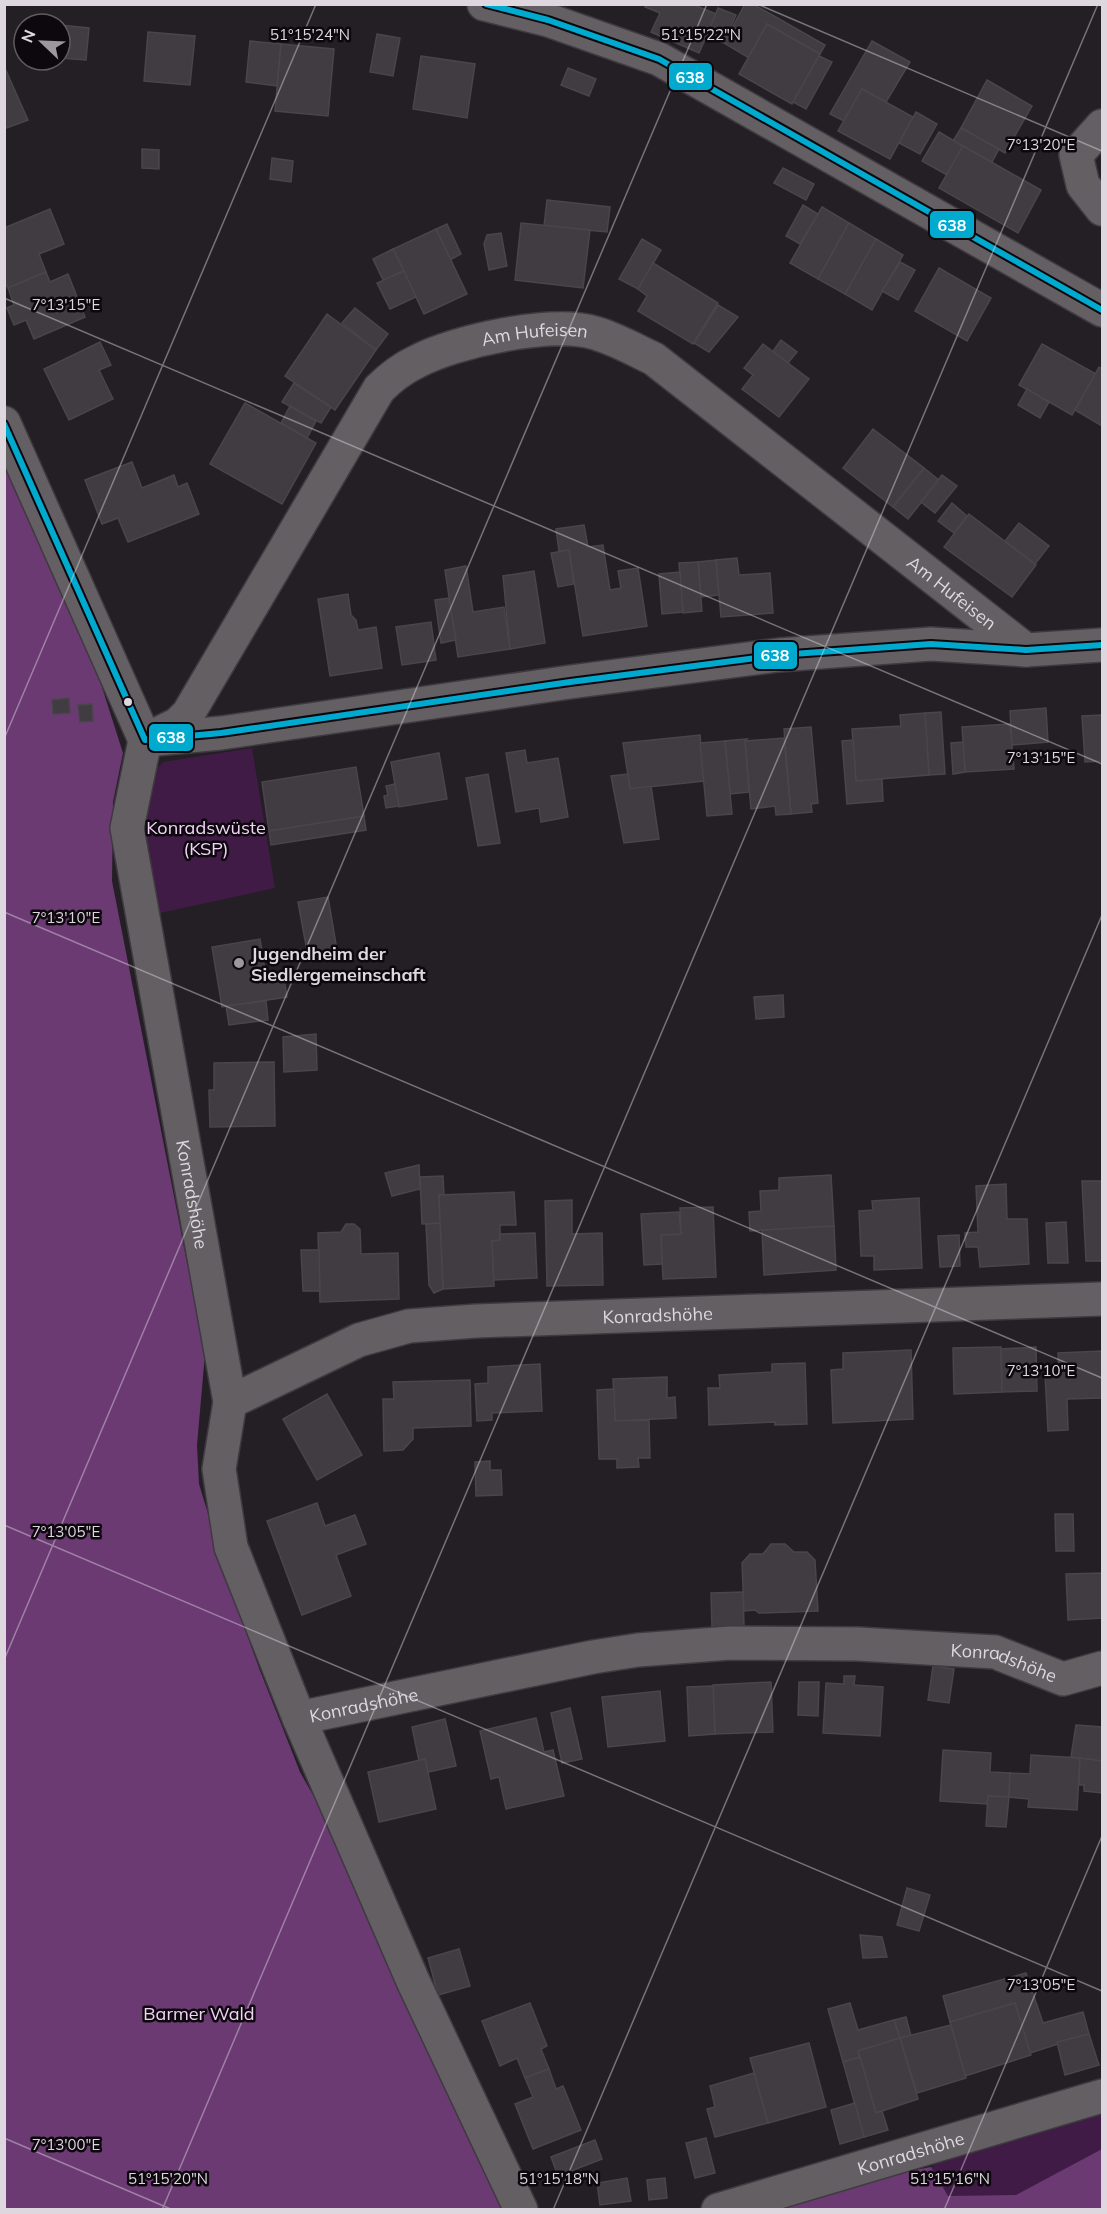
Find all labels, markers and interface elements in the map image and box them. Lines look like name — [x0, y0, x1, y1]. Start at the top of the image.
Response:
north arrow — [12, 12, 72, 72]
text: 51°15'24"N — [270, 25, 350, 44]
text: 51°15'22"N — [661, 25, 741, 44]
text: N — [17, 27, 40, 46]
line badge: 638 — [668, 62, 713, 91]
text: 638 — [676, 67, 705, 87]
text: 7°13'20"E — [1007, 135, 1075, 154]
line badge: 638 — [929, 210, 975, 239]
text: 638 — [938, 215, 967, 235]
text: 7°13'15"E — [32, 295, 100, 314]
street label: Am Hufeisen — [479, 317, 590, 351]
street label: Am Hufeisen — [903, 550, 1001, 634]
line badge: 638 — [753, 641, 798, 670]
text: 638 — [761, 645, 790, 665]
unlabelled marker — [122, 696, 134, 708]
line badge: 638 — [148, 723, 194, 752]
text: 638 — [157, 727, 186, 747]
text: 7°13'15"E — [1007, 748, 1075, 767]
park label: Konradswüste (KSP) — [146, 816, 266, 860]
text: 7°13'10"E — [32, 908, 100, 927]
place label: Jugendheim der Siedlergemeinschaft — [251, 942, 426, 986]
marker: Jugendheim der Siedlergemeinschaft — [232, 956, 246, 970]
street label: Konradshöhe — [172, 1138, 214, 1251]
street label: Konradshöhe — [602, 1301, 713, 1328]
text: 7°13'10"E — [1007, 1361, 1075, 1380]
text: 7°13'05"E — [32, 1522, 100, 1541]
street label: Konradshöhe — [950, 1638, 1060, 1687]
street label: Konradshöhe — [307, 1682, 420, 1727]
text: 7°13'05"E — [1007, 1975, 1075, 1994]
park label: Barmer Wald — [143, 2002, 255, 2025]
street label: Konradshöhe — [855, 2126, 967, 2180]
text: 7°13'00"E — [32, 2135, 100, 2154]
text: 51°15'20"N — [128, 2169, 208, 2188]
text: 51°15'18"N — [519, 2169, 599, 2188]
text: 51°15'16"N — [910, 2169, 990, 2188]

